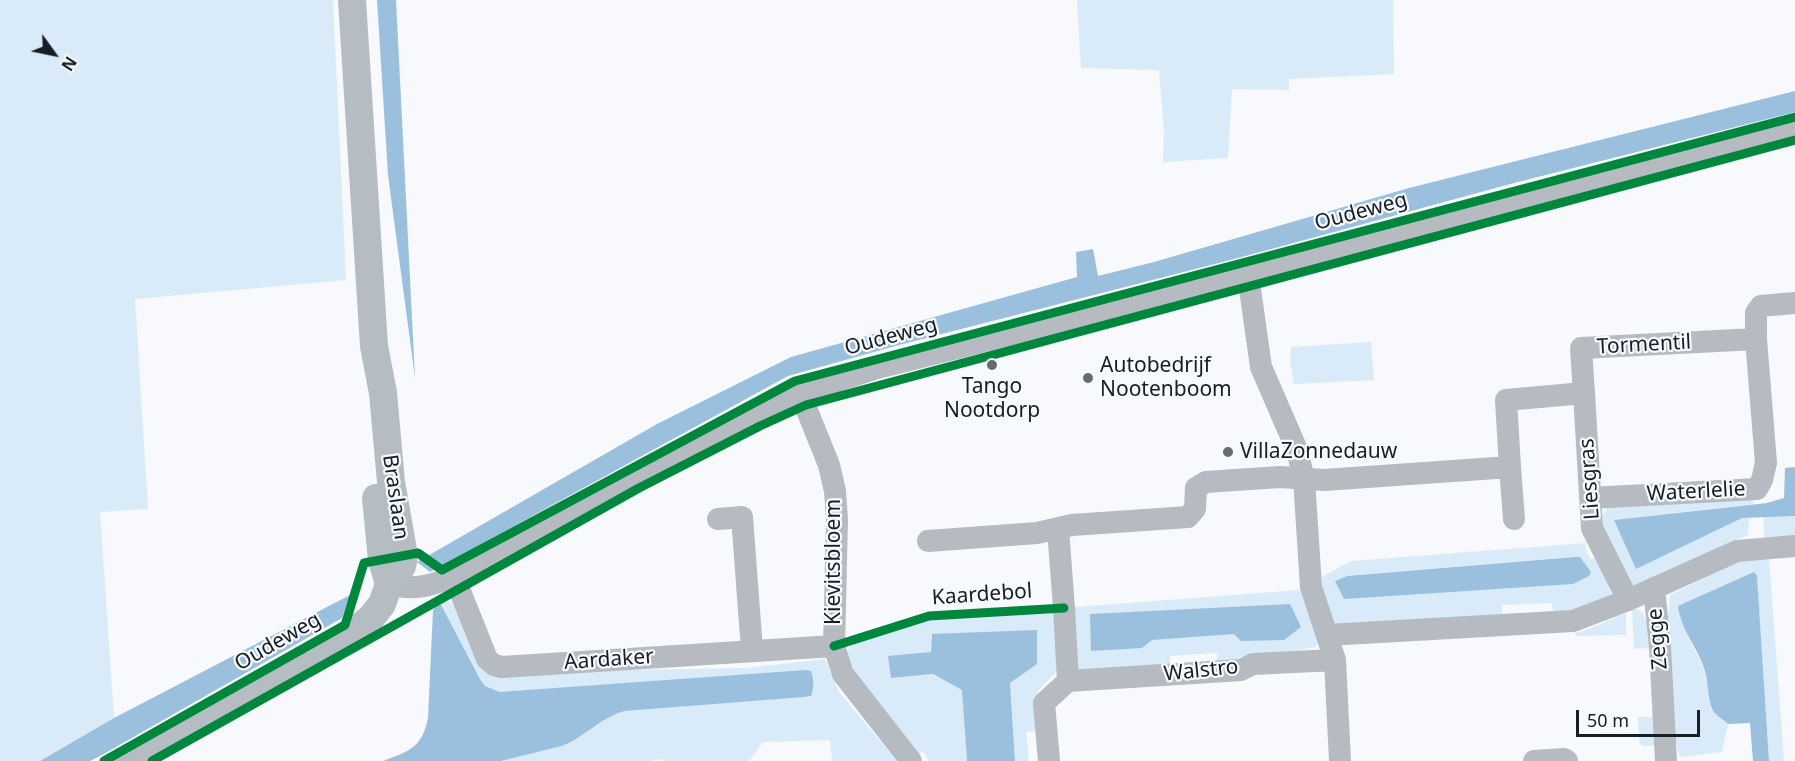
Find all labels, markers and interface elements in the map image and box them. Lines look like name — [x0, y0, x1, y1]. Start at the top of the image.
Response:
north arrow — [24, 24, 84, 84]
text: N — [56, 52, 82, 75]
street label: Oudeweg — [1312, 188, 1410, 236]
street label: Oudeweg — [842, 313, 940, 361]
street label: Tormentil — [1596, 330, 1692, 360]
place label: Autobedrijf Nootenboom — [1100, 353, 1232, 403]
marker: Tango Nootdorp — [985, 358, 999, 372]
marker: Autobedrijf Nootenboom — [1081, 371, 1095, 385]
place label: Tango Nootdorp — [944, 374, 1040, 424]
street label: Liesgras — [1575, 438, 1605, 520]
place label: VillaZonnedauw — [1240, 439, 1397, 465]
marker: VillaZonnedauw — [1221, 445, 1235, 459]
street label: Braslaan — [377, 453, 413, 541]
street label: Waterlelie — [1646, 477, 1746, 507]
street label: Kievitsbloem — [821, 499, 847, 625]
street label: Kaardebol — [931, 579, 1033, 611]
street label: Oudeweg — [231, 607, 325, 677]
street label: Zegge — [1643, 607, 1673, 671]
street label: Aardaker — [563, 644, 655, 676]
street label: Walstro — [1162, 655, 1240, 687]
scale bar — [1579, 698, 1704, 736]
text: 50 m — [1587, 708, 1629, 732]

